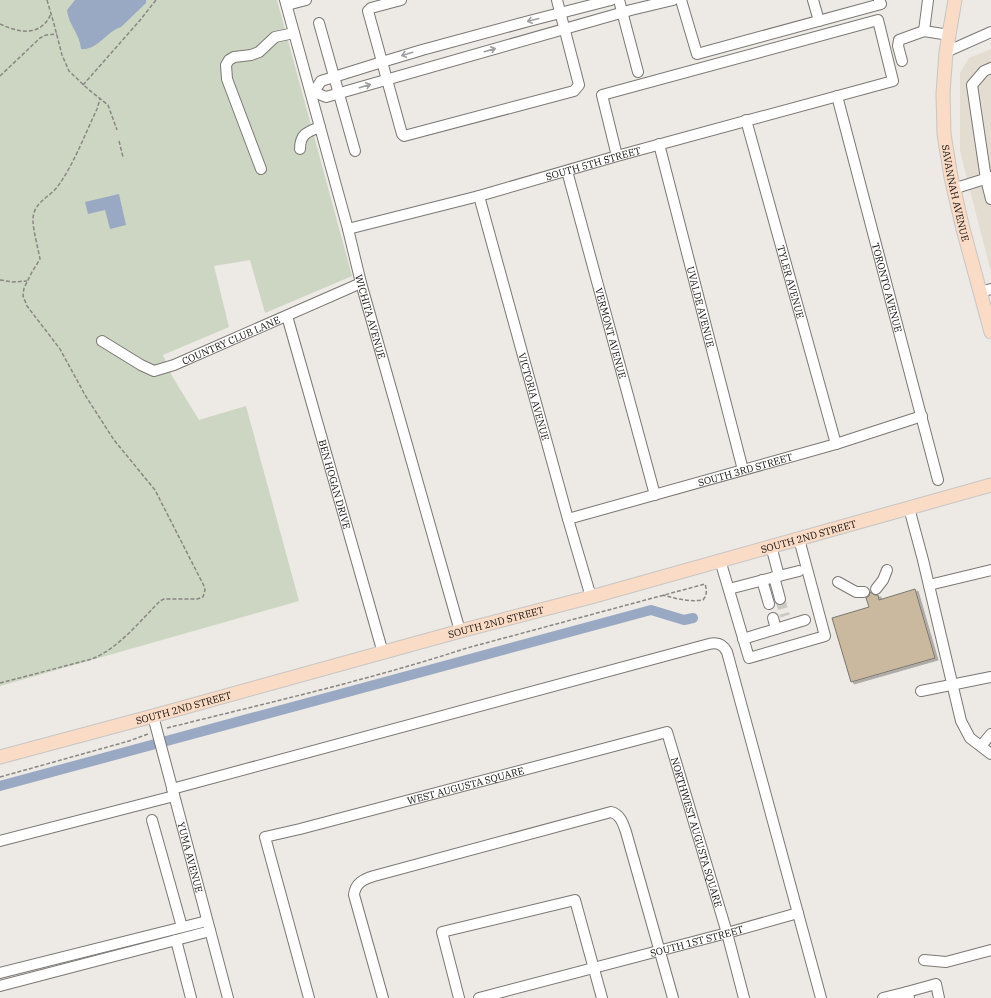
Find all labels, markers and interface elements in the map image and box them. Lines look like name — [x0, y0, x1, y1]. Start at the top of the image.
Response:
one-way arrow — [527, 16, 540, 24]
one-way arrow — [483, 46, 496, 53]
one-way arrow — [401, 51, 414, 58]
one-way arrow — [358, 82, 371, 89]
street label: SOUTH 5TH STREET — [544, 144, 643, 183]
street label: SAVANNAH AVENUE — [939, 144, 972, 243]
street label: TORONTO AVENUE — [869, 241, 905, 334]
street label: TYLER AVENUE — [774, 244, 807, 320]
street label: UVALDE AVENUE — [684, 265, 717, 349]
street label: WICHITA AVENUE — [352, 273, 388, 360]
street label: VERMONT AVENUE — [592, 287, 629, 380]
street label: COUNTRY CLUB LANE — [180, 313, 282, 368]
street label: VICTORIA AVENUE — [515, 351, 552, 442]
street label: BEN HOGAN DRIVE — [315, 438, 353, 531]
street label: SOUTH 3RD STREET — [697, 450, 795, 489]
street label: SOUTH 2ND STREET — [759, 517, 858, 556]
street label: SOUTH 2ND STREET — [447, 603, 546, 641]
street label: SOUTH 2ND STREET — [134, 689, 233, 727]
street label: NORTHWEST AUGUSTA SQUARE — [668, 756, 725, 909]
street label: WEST AUGUSTA SQUARE — [406, 764, 526, 807]
street label: YUMA AVENUE — [174, 820, 206, 894]
street label: SOUTH 1ST STREET — [649, 923, 745, 960]

